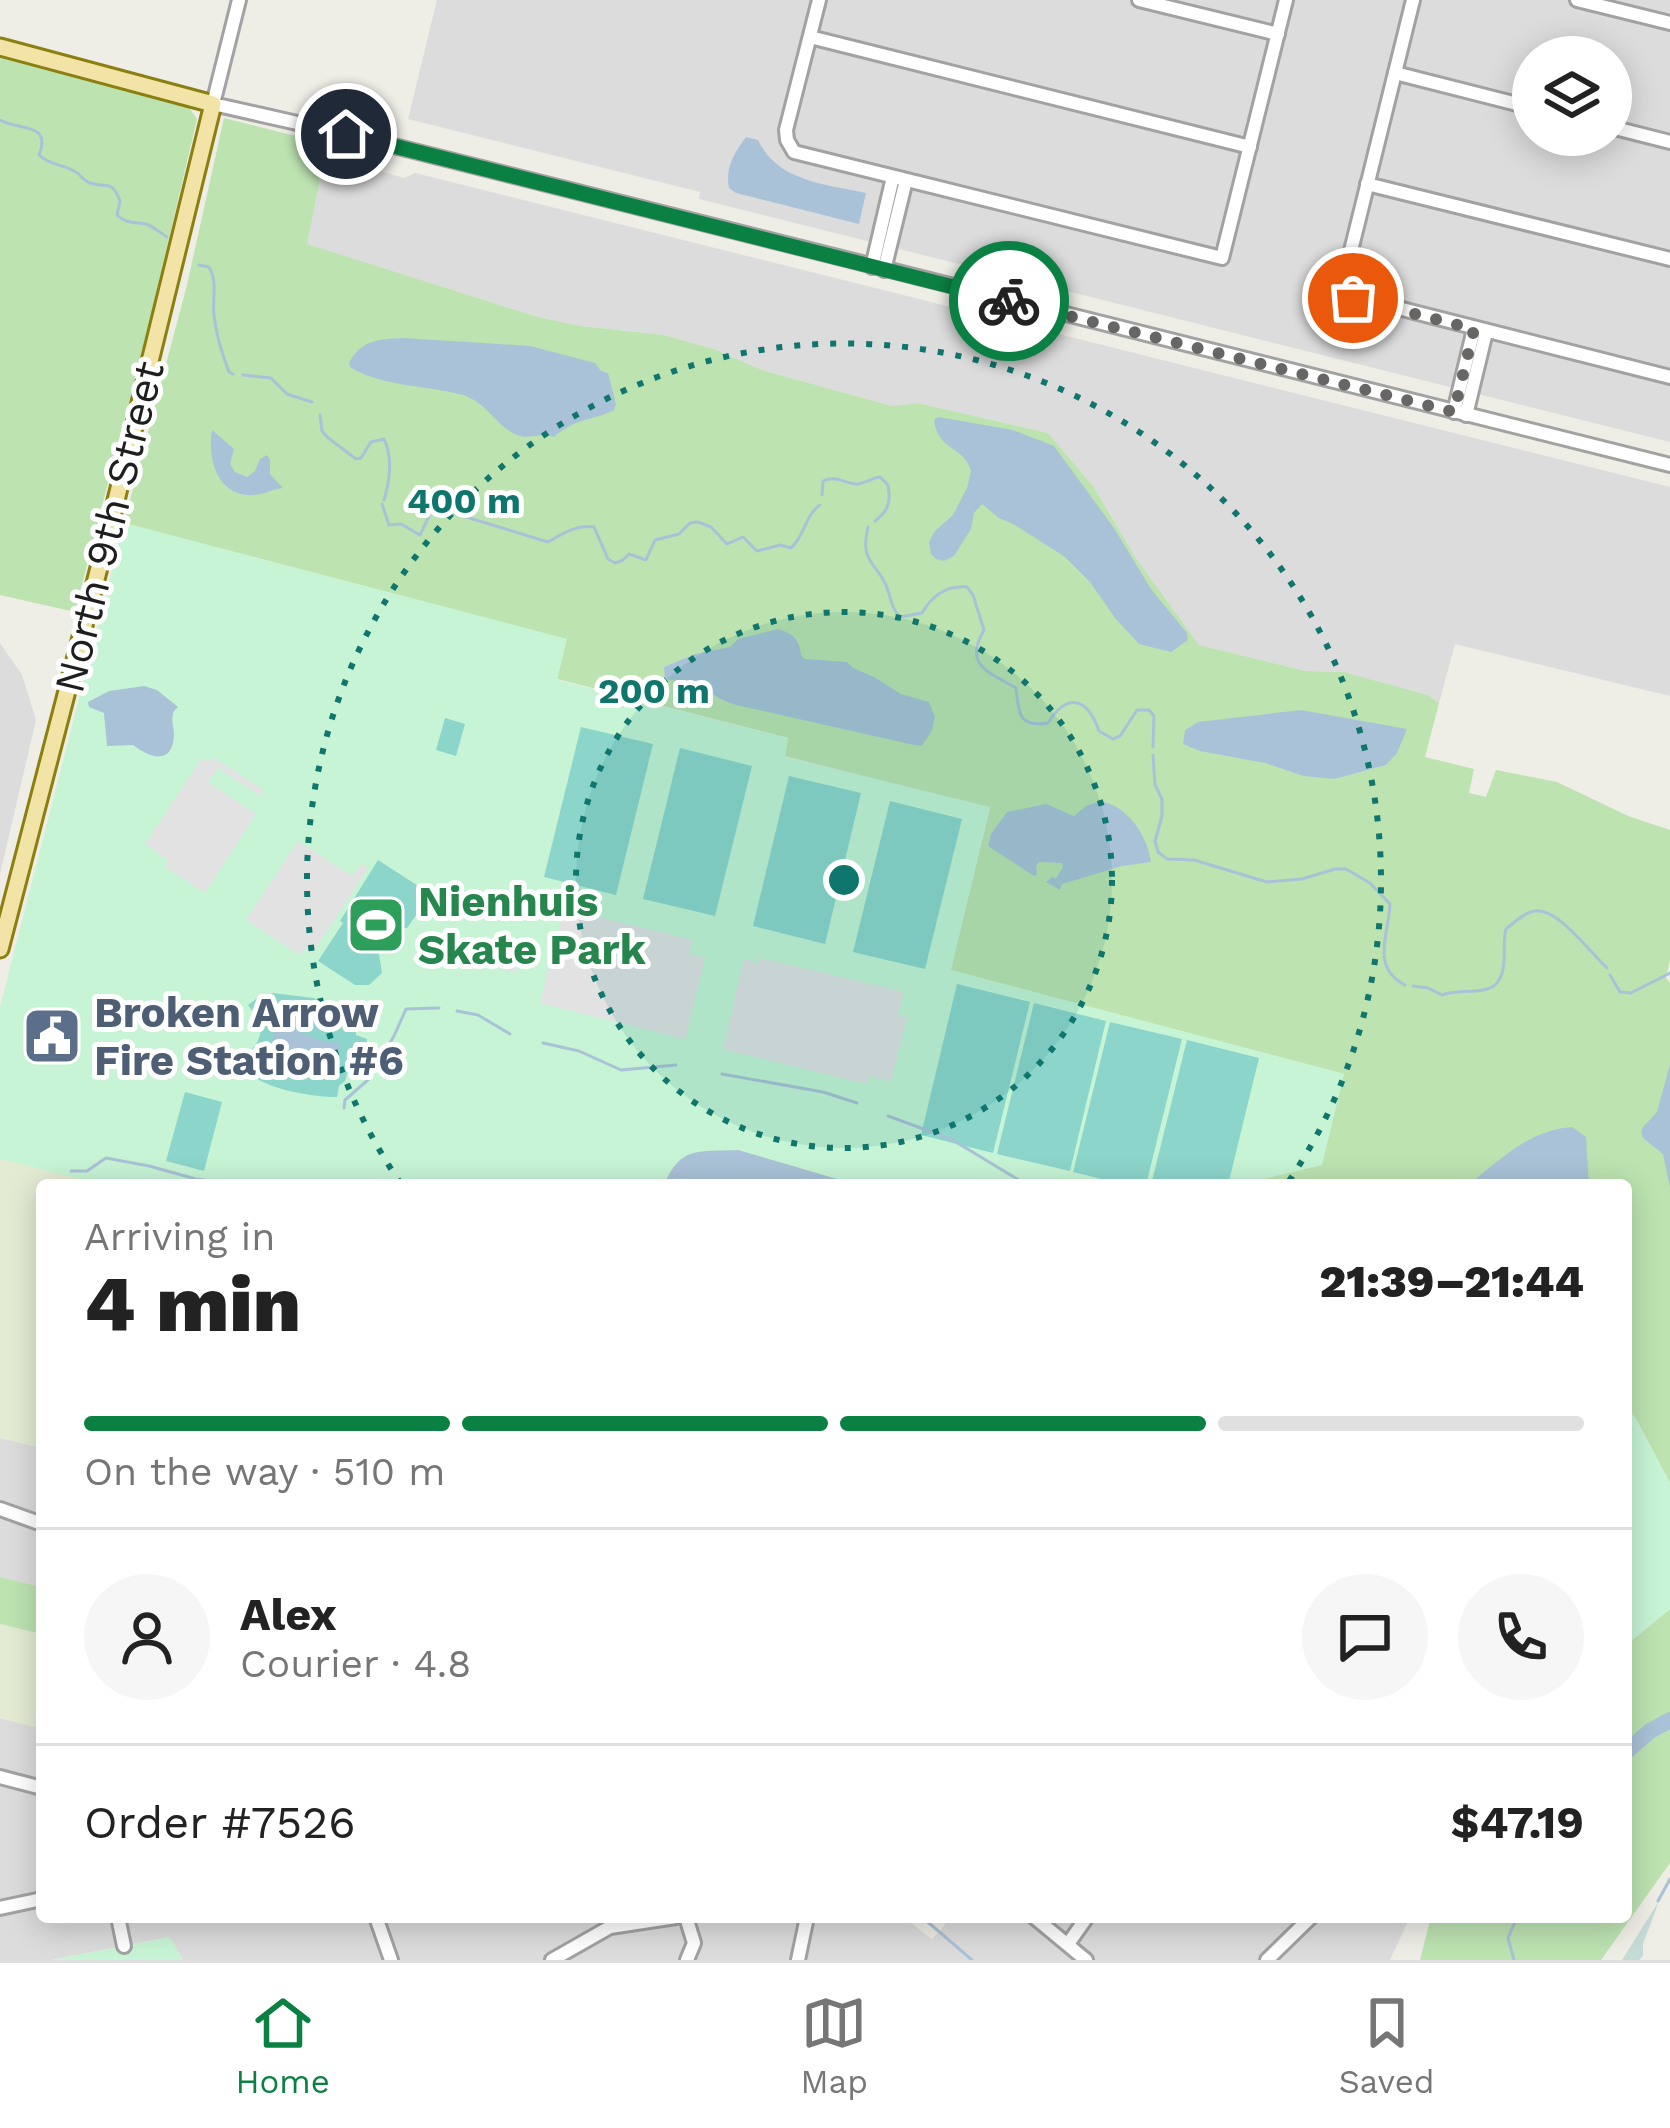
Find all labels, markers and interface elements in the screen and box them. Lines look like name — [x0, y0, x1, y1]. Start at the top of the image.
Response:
map controls — [1512, 36, 1632, 156]
button: layers — [1512, 36, 1632, 156]
pin — [295, 83, 397, 185]
icon: home — [313, 101, 379, 167]
courier — [949, 241, 1069, 361]
pin — [1302, 247, 1404, 349]
icon: bag — [1320, 265, 1386, 331]
icon: bike — [976, 268, 1042, 334]
street label: North 9th Street — [44, 356, 174, 698]
text: 400 m — [407, 480, 521, 522]
text: 200 m — [598, 670, 710, 712]
centre of rings — [823, 859, 865, 901]
place label: Nienhuis Skate Park — [418, 877, 647, 974]
sports icon: Nienhuis Skate Park — [345, 894, 407, 956]
place label: Broken Arrow Fire Station #6 — [94, 988, 404, 1085]
public building icon: Broken Arrow Fire Station #6 — [21, 1005, 83, 1067]
text: Arriving in — [84, 1214, 275, 1259]
text: 21:39–21:44 — [1319, 1255, 1584, 1308]
text: 4 min — [84, 1258, 301, 1350]
text: On the way · 510 m — [84, 1449, 445, 1494]
button: person — [84, 1574, 210, 1700]
button: chat — [1302, 1574, 1428, 1700]
button: phone — [1458, 1574, 1584, 1700]
text: Alex — [240, 1588, 337, 1641]
text: Courier · 4.8 — [240, 1641, 471, 1686]
text: Order #7526 — [84, 1796, 356, 1849]
text: $47.19 — [1451, 1796, 1584, 1849]
tab: Home — [235, 1990, 330, 2101]
tab: Map — [801, 1990, 868, 2101]
tab: Saved — [1339, 1990, 1435, 2101]

